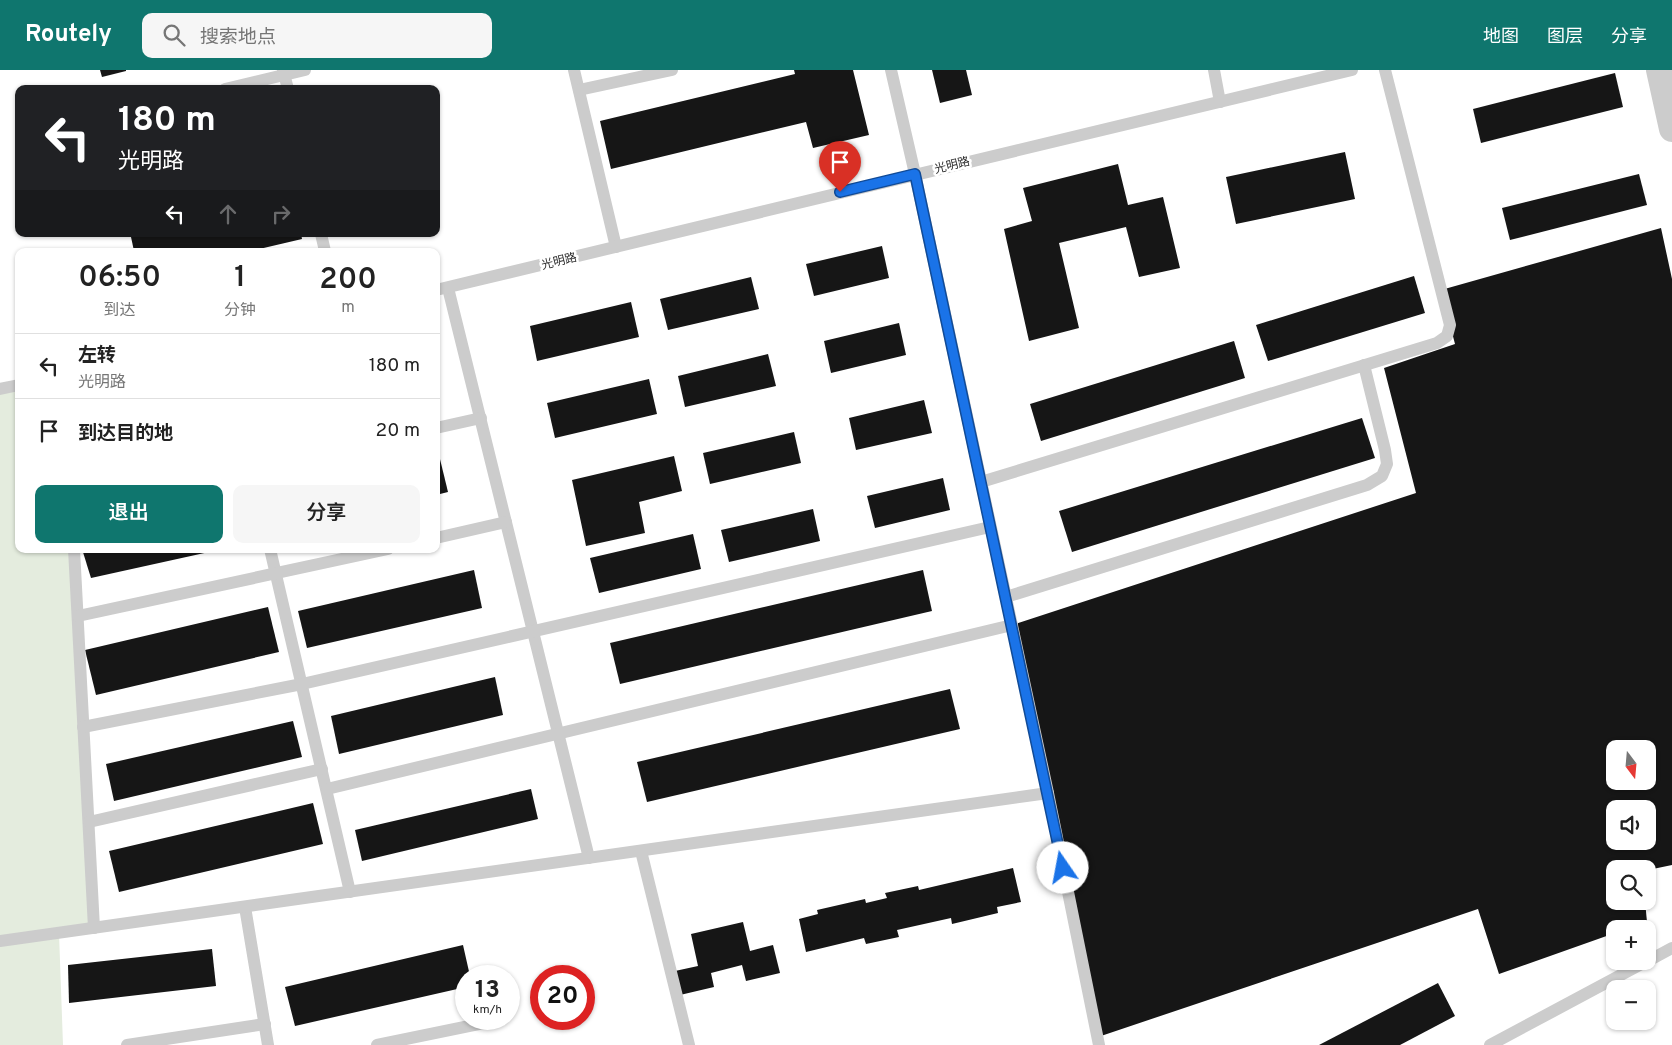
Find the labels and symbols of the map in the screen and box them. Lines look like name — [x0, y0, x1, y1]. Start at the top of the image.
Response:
pin — [819, 141, 861, 192]
street label: 光明路 — [933, 154, 972, 178]
street label: 光明路 — [540, 250, 579, 274]
north arrow — [1606, 740, 1656, 790]
position arrow — [1036, 841, 1088, 893]
speed limit sign: 20 — [530, 965, 595, 1030]

